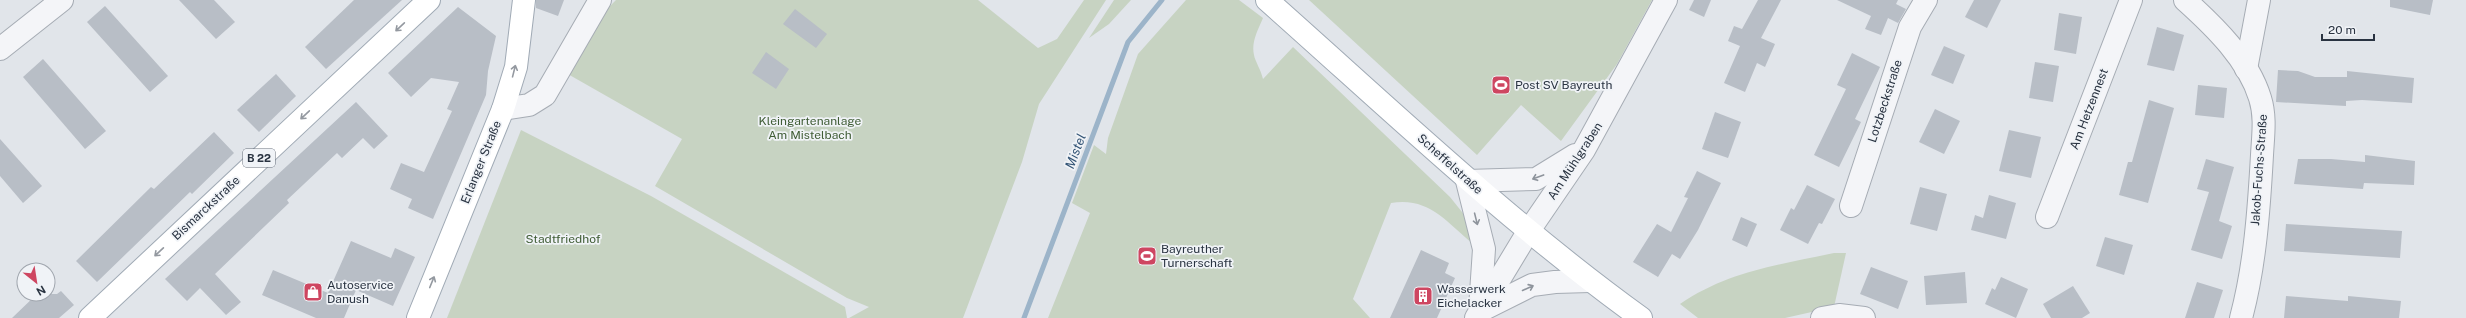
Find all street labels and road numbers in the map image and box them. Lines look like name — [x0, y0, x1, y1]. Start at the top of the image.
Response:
street label: Lotzbeckstraße — [1865, 58, 1905, 144]
street label: Am Hetzennest — [2067, 66, 2111, 152]
street label: Jakob-Fuchs-Straße — [2248, 114, 2270, 226]
street label: Erlanger Straße — [458, 118, 504, 206]
street label: Am Mühlgraben — [1545, 120, 1605, 202]
street label: Scheffelstraße — [1414, 131, 1486, 197]
road number: B 22 — [243, 149, 275, 167]
street label: Bismarckstraße — [169, 173, 243, 243]

